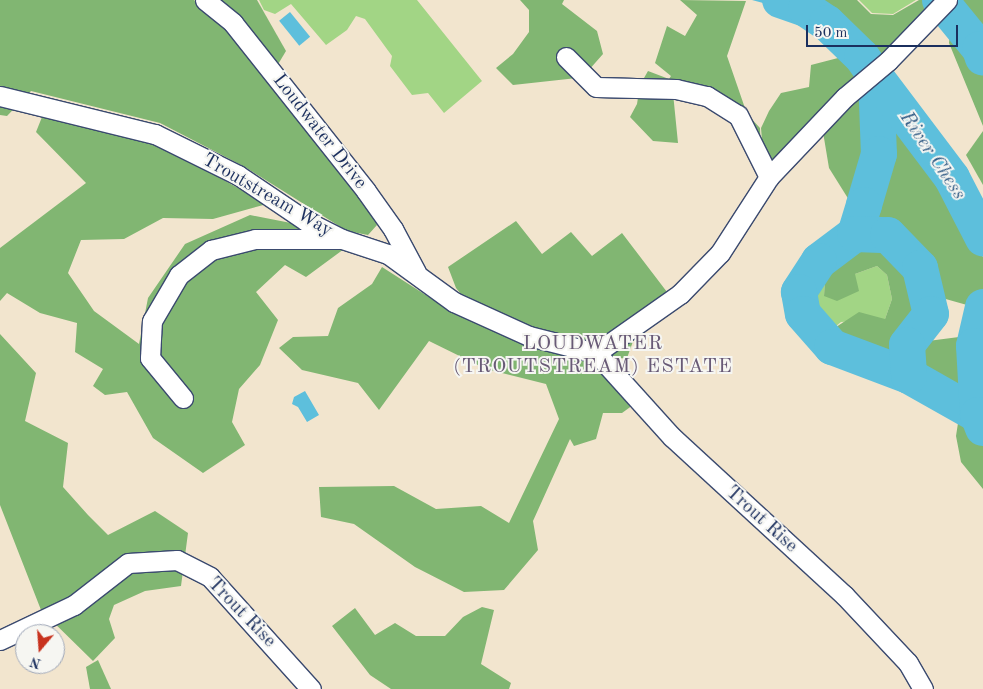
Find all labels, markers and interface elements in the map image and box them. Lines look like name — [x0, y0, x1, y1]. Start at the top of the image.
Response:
scale bar — [808, 15, 960, 47]
text: 50 m — [814, 26, 848, 41]
street label: Loudwater Drive — [267, 70, 371, 194]
water label: River Chess — [894, 107, 970, 205]
street label: Troutstream Way — [198, 149, 336, 243]
district label: LOUDWATER (TROUTSTREAM) ESTATE — [451, 333, 735, 380]
street label: Trout Rise — [720, 482, 802, 558]
street label: Trout Rise — [202, 573, 280, 653]
north arrow — [15, 624, 65, 674]
text: N — [28, 654, 43, 671]

